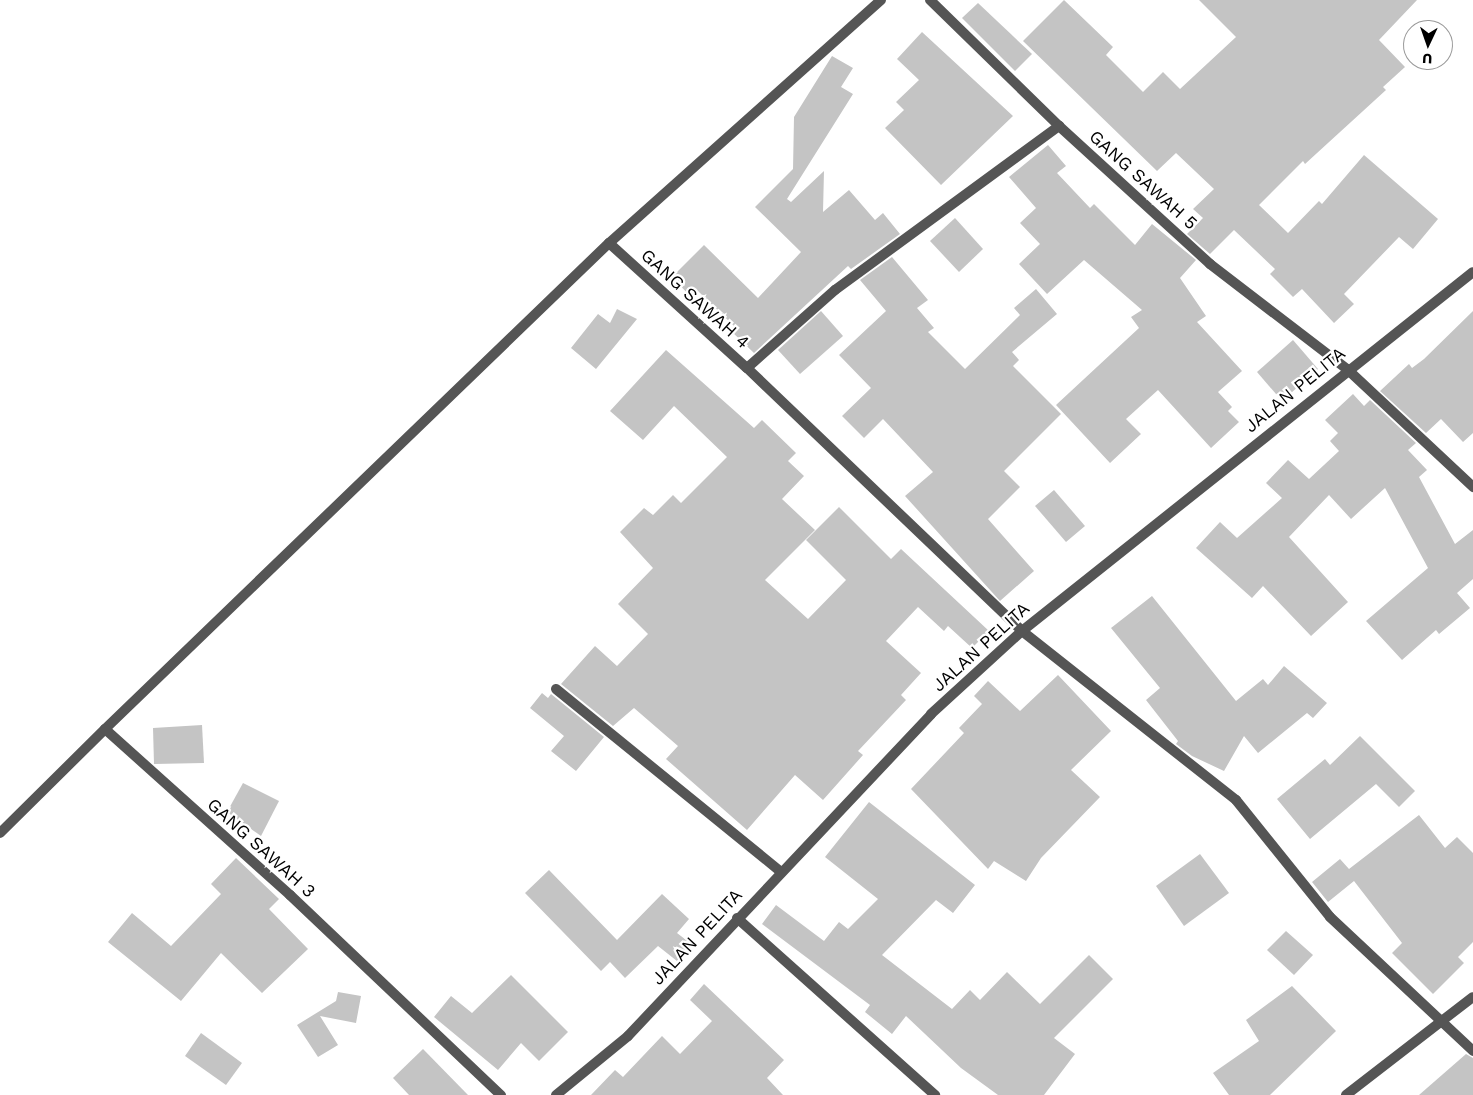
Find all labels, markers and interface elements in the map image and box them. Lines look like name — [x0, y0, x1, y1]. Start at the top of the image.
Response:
north arrow — [1403, 20, 1453, 70]
text: U — [1422, 51, 1433, 67]
street label: GANG SAWAH 5 — [1084, 126, 1202, 234]
street label: GANG SAWAH 4 — [636, 245, 754, 353]
street label: JALAN PELITA — [1240, 343, 1350, 437]
street label: JALAN PELITA — [928, 598, 1034, 696]
street label: GANG SAWAH 3 — [202, 794, 320, 902]
street label: JALAN PELITA — [647, 885, 747, 989]

